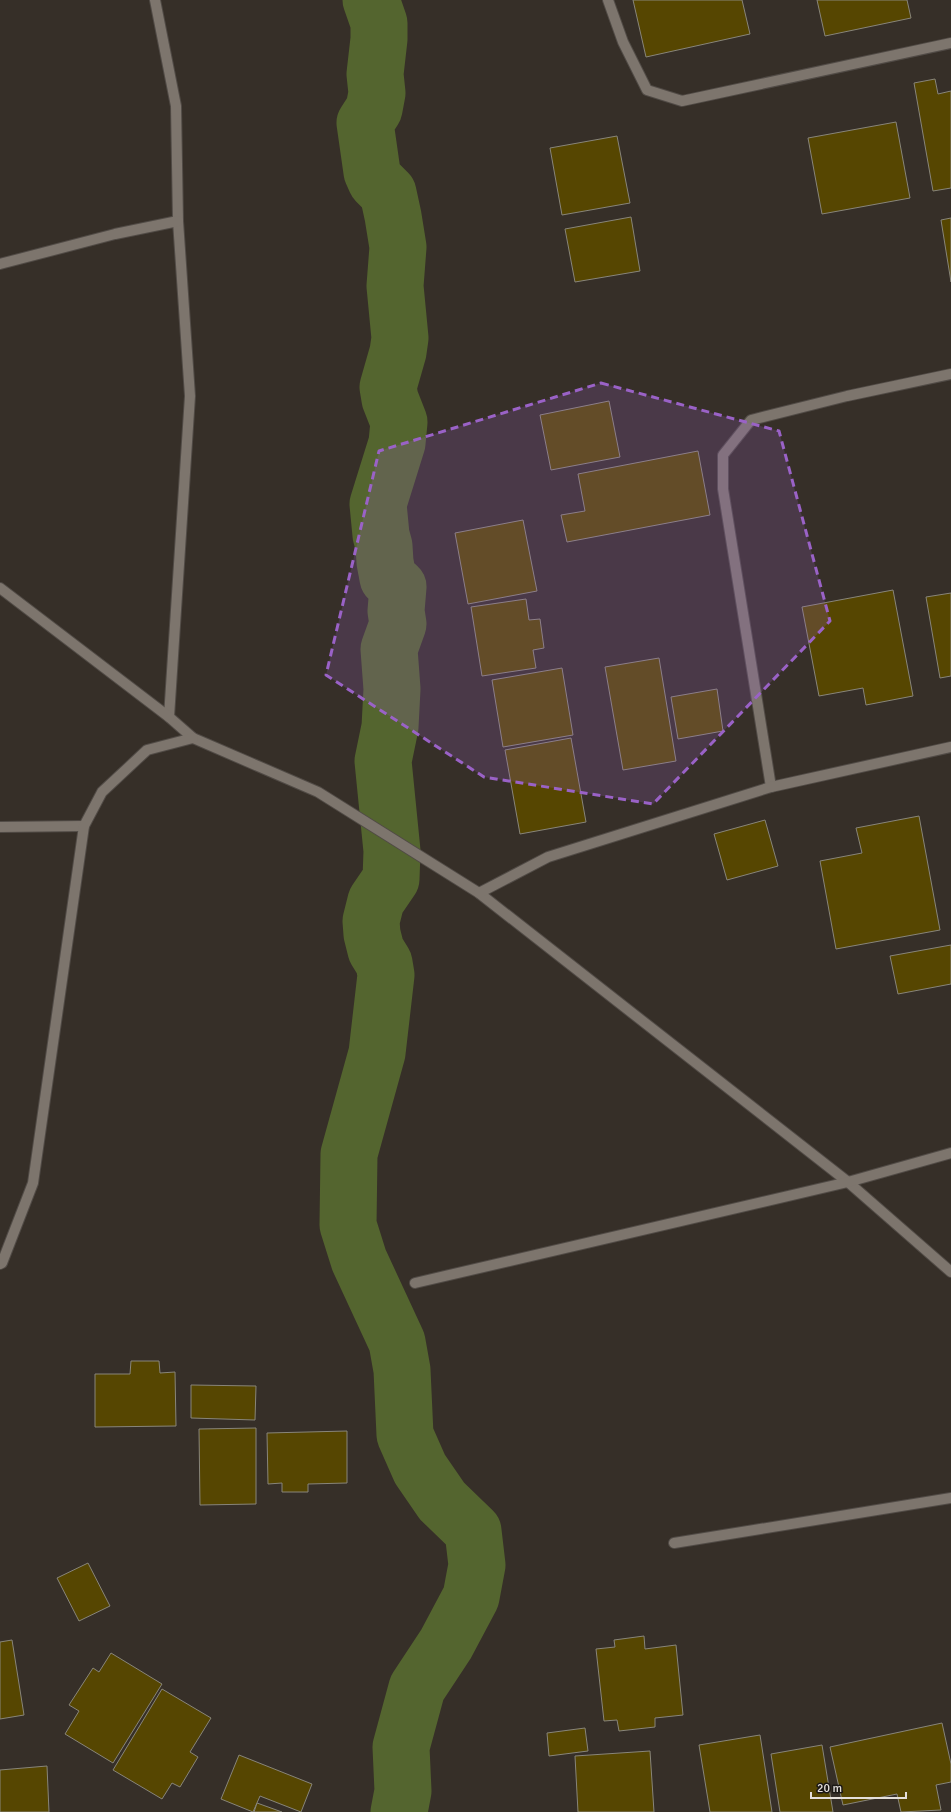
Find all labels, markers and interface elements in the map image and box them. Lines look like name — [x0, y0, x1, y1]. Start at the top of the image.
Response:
scale bar — [811, 1774, 906, 1800]
text: 20 m — [817, 1781, 842, 1796]

